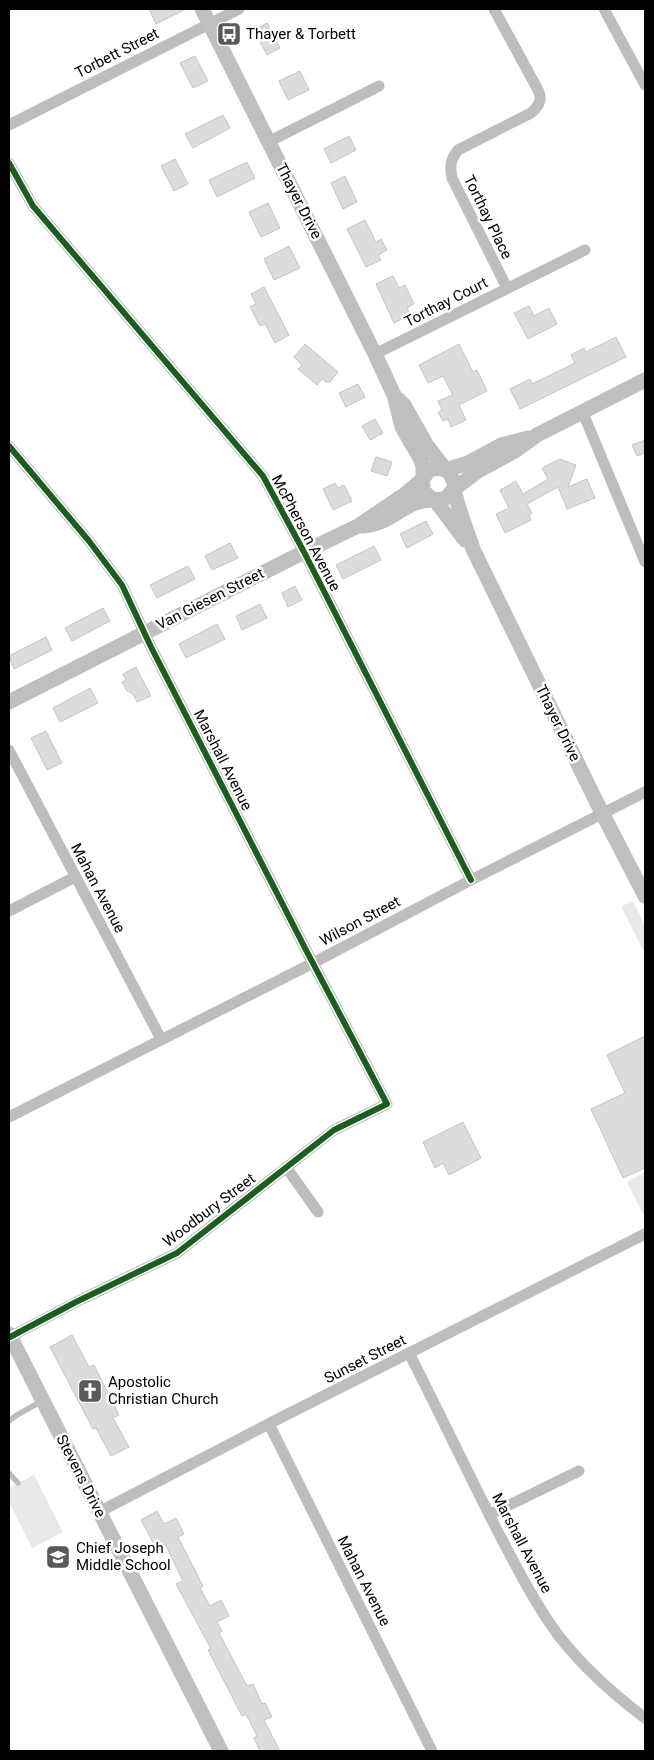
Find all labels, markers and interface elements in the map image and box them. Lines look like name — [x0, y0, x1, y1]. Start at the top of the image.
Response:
bus stop icon: Thayer & Torbett — [216, 21, 242, 47]
street label: Torbett Street — [72, 24, 162, 82]
place label: Thayer & Torbett — [246, 25, 356, 43]
street label: Thayer Drive — [272, 160, 326, 242]
street label: Torthay Place — [460, 172, 516, 262]
street label: Torthay Court — [401, 273, 491, 331]
street label: McPherson Avenue — [268, 472, 344, 594]
street label: Van Giesen Street — [153, 564, 267, 634]
street label: Thayer Drive — [532, 682, 584, 764]
street label: Marshall Avenue — [190, 707, 256, 813]
street label: Mahan Avenue — [67, 840, 129, 936]
street label: Wilson Street — [317, 892, 403, 950]
street label: Woodbury Street — [159, 1169, 259, 1251]
street label: Sunset Street — [321, 1331, 409, 1387]
place label: Apostolic Christian Church — [108, 1373, 219, 1408]
church icon: Apostolic Christian Church — [77, 1378, 103, 1404]
street label: Stevens Drive — [52, 1432, 110, 1520]
street label: Marshall Avenue — [488, 1490, 556, 1596]
street label: Mahan Avenue — [334, 1533, 394, 1629]
place label: Chief Joseph Middle School — [76, 1539, 171, 1574]
school or university icon: Chief Joseph Middle School — [45, 1544, 71, 1570]

